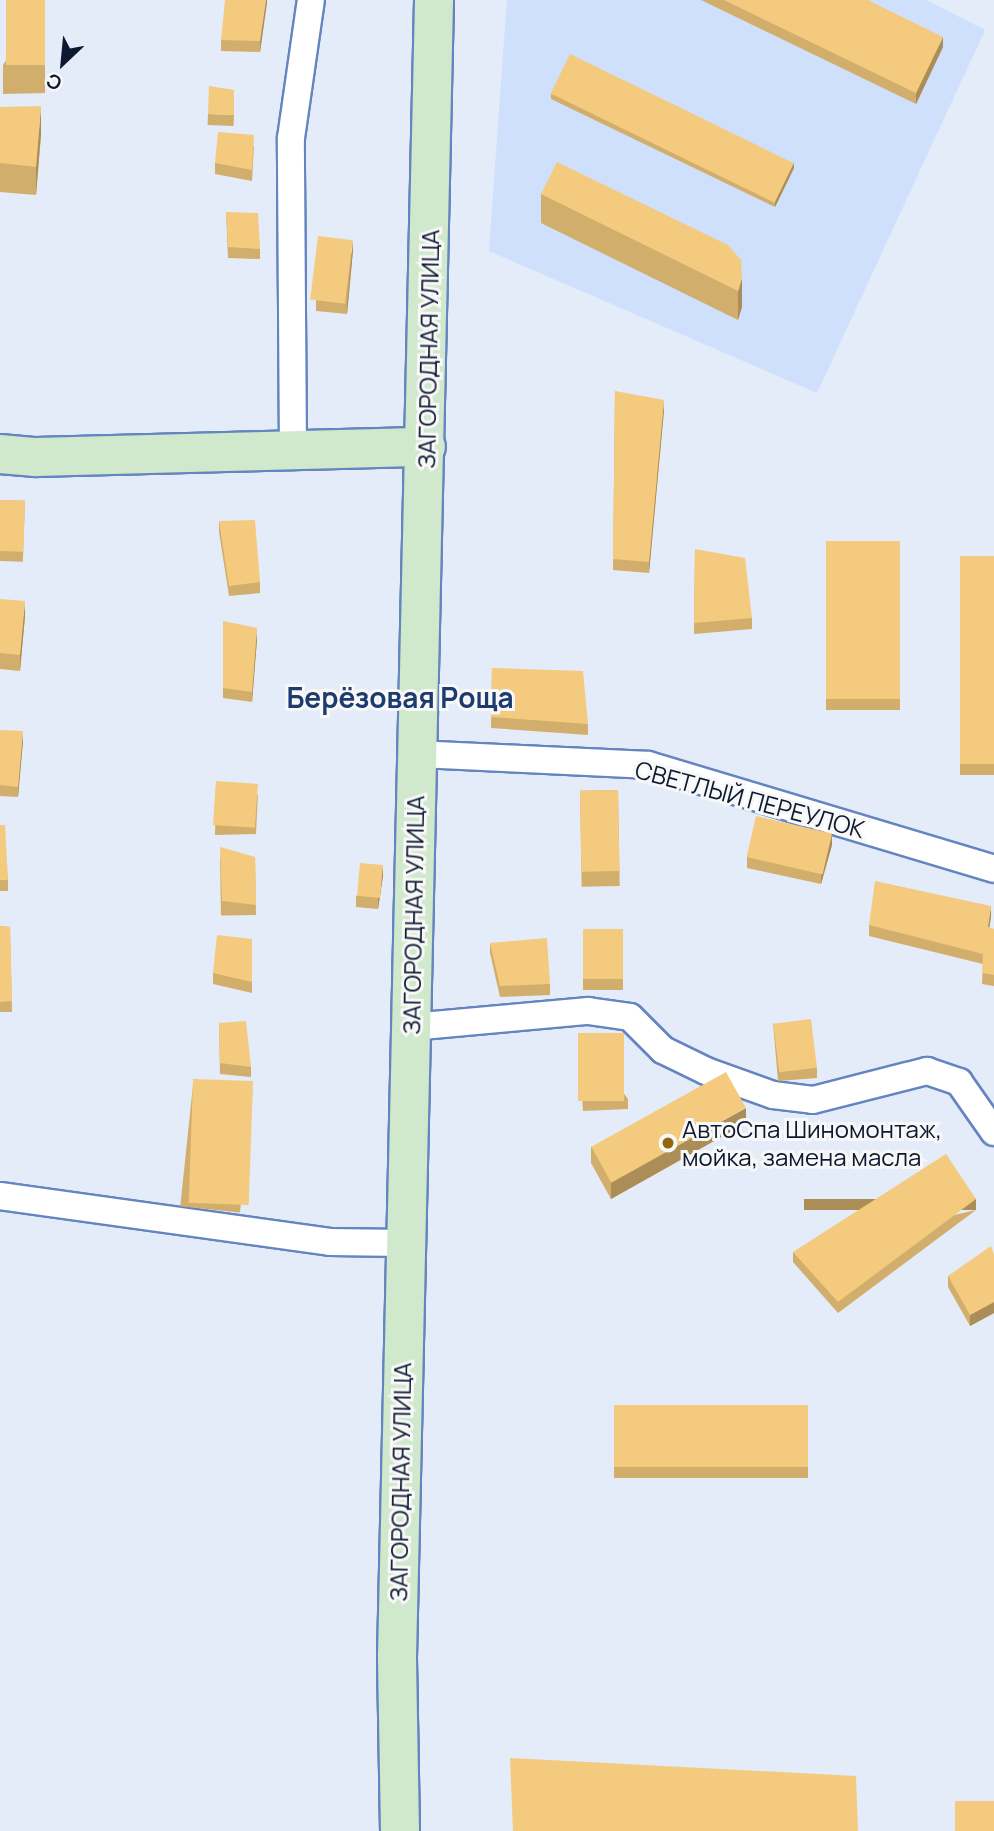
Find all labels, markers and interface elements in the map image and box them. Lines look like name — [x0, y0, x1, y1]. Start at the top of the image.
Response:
north arrow — [28, 28, 98, 98]
text: С — [42, 67, 66, 97]
street label: ЗАГОРОДНАЯ УЛИЦА — [412, 229, 444, 469]
district label: Берёзовая Роща — [286, 680, 514, 714]
street label: СВЕТЛЫЙ ПЕРЕУЛОК — [632, 754, 868, 844]
street label: ЗАГОРОДНАЯ УЛИЦА — [397, 795, 429, 1035]
place label: АвтоСпа Шиномонтаж, мойка, замена масла — [682, 1115, 942, 1171]
marker: АвтоСпа Шиномонтаж, мойка, замена масла — [660, 1135, 676, 1151]
street label: ЗАГОРОДНАЯ УЛИЦА — [384, 1362, 416, 1602]

